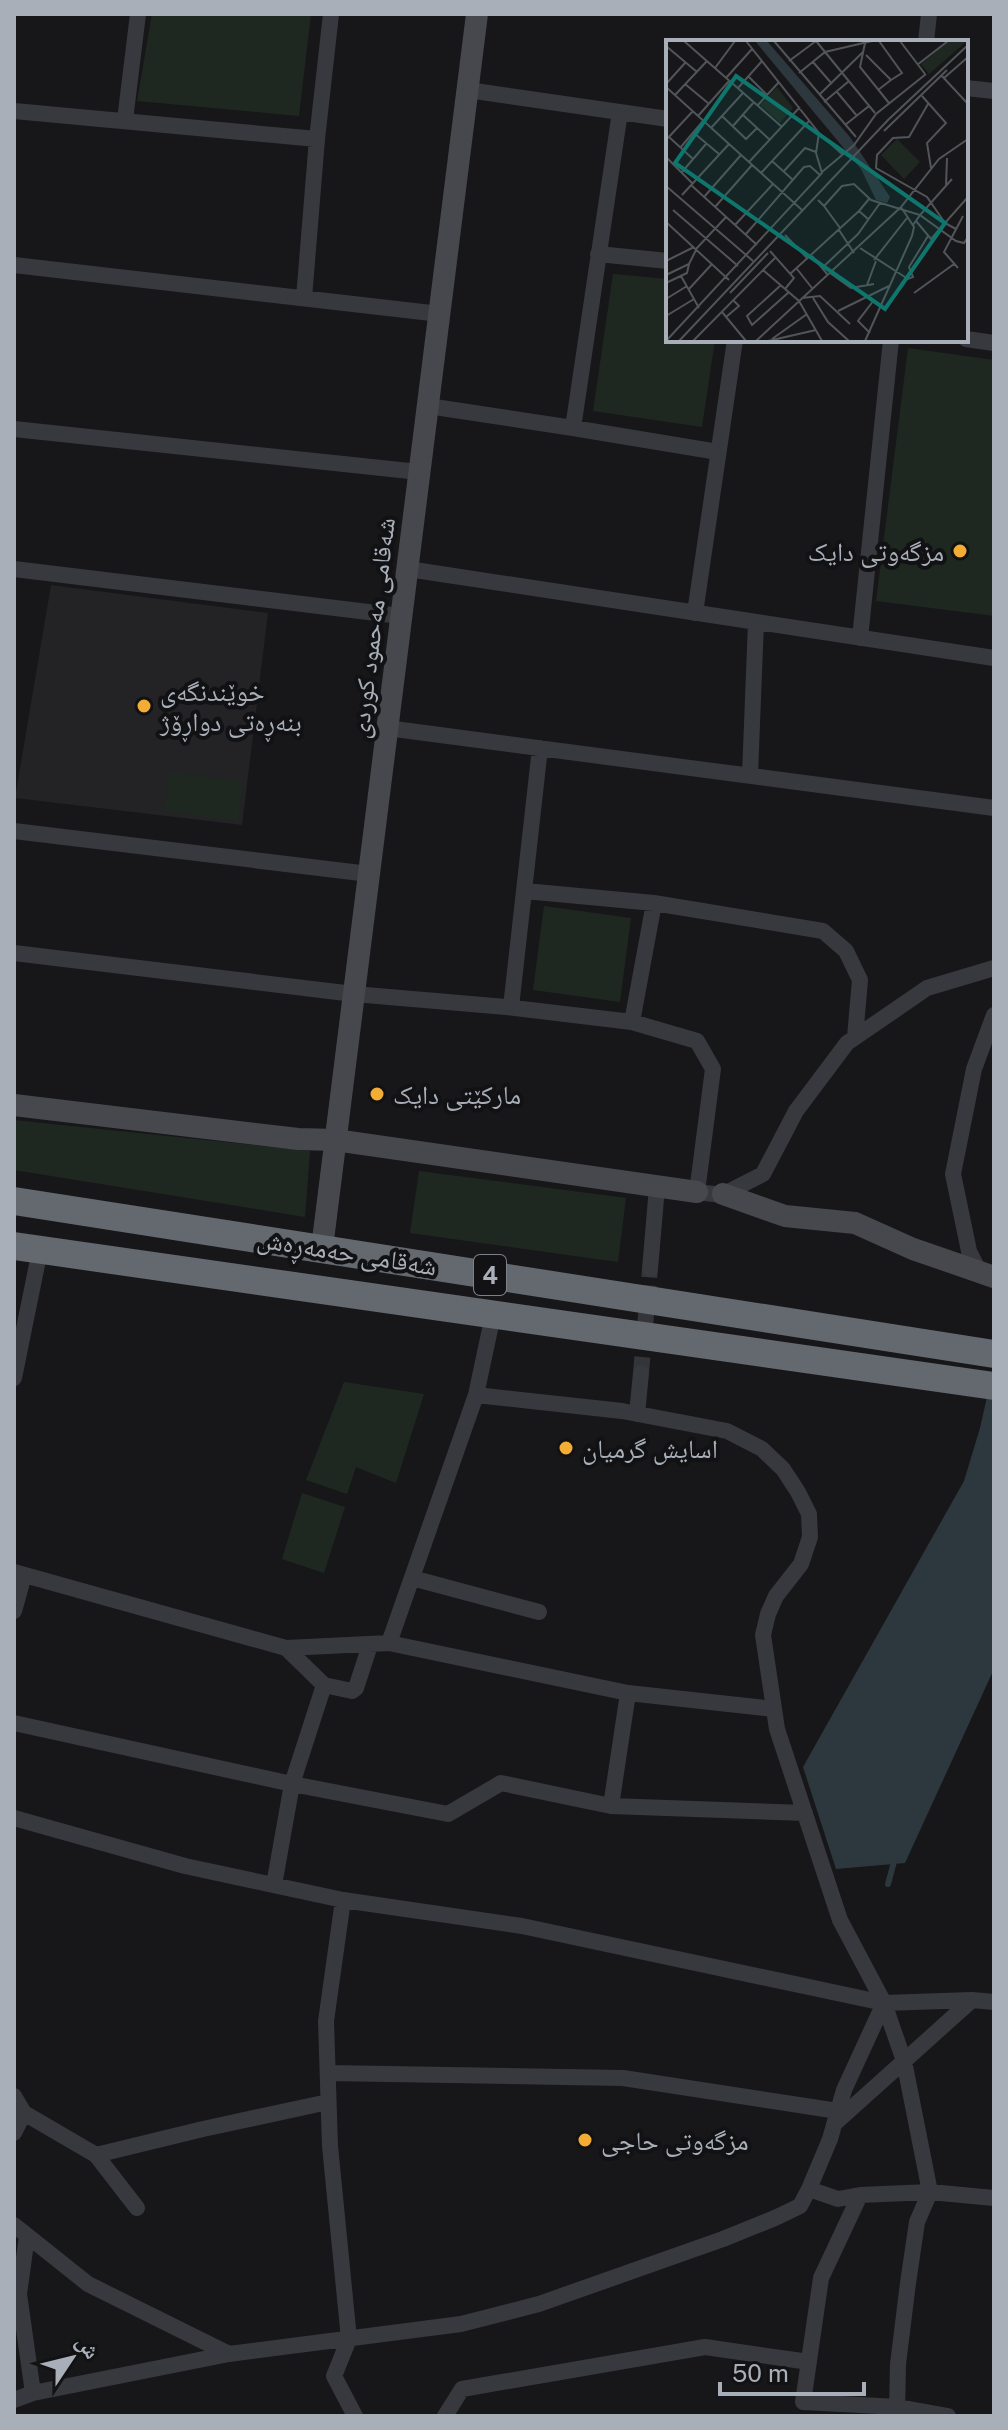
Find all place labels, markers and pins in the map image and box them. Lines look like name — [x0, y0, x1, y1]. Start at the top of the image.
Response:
place label: مزگەوتی دایک — [808, 536, 944, 568]
marker: مزگەوتی دایک — [951, 542, 969, 560]
place label: خوێندنگەی بنەڕەتی دواڕۆژ — [159, 676, 302, 741]
marker: خوێندنگەی بنەڕەتی دواڕۆژ — [135, 697, 153, 715]
place label: مارکێتی دایک — [393, 1079, 521, 1111]
marker: مارکێتی دایک — [368, 1085, 386, 1103]
place label: اسايش گرميان — [582, 1433, 718, 1465]
marker: اسايش گرميان — [557, 1439, 575, 1457]
place label: مزگەوتی حاجی — [601, 2125, 749, 2157]
marker: مزگەوتی حاجی — [576, 2131, 594, 2149]

